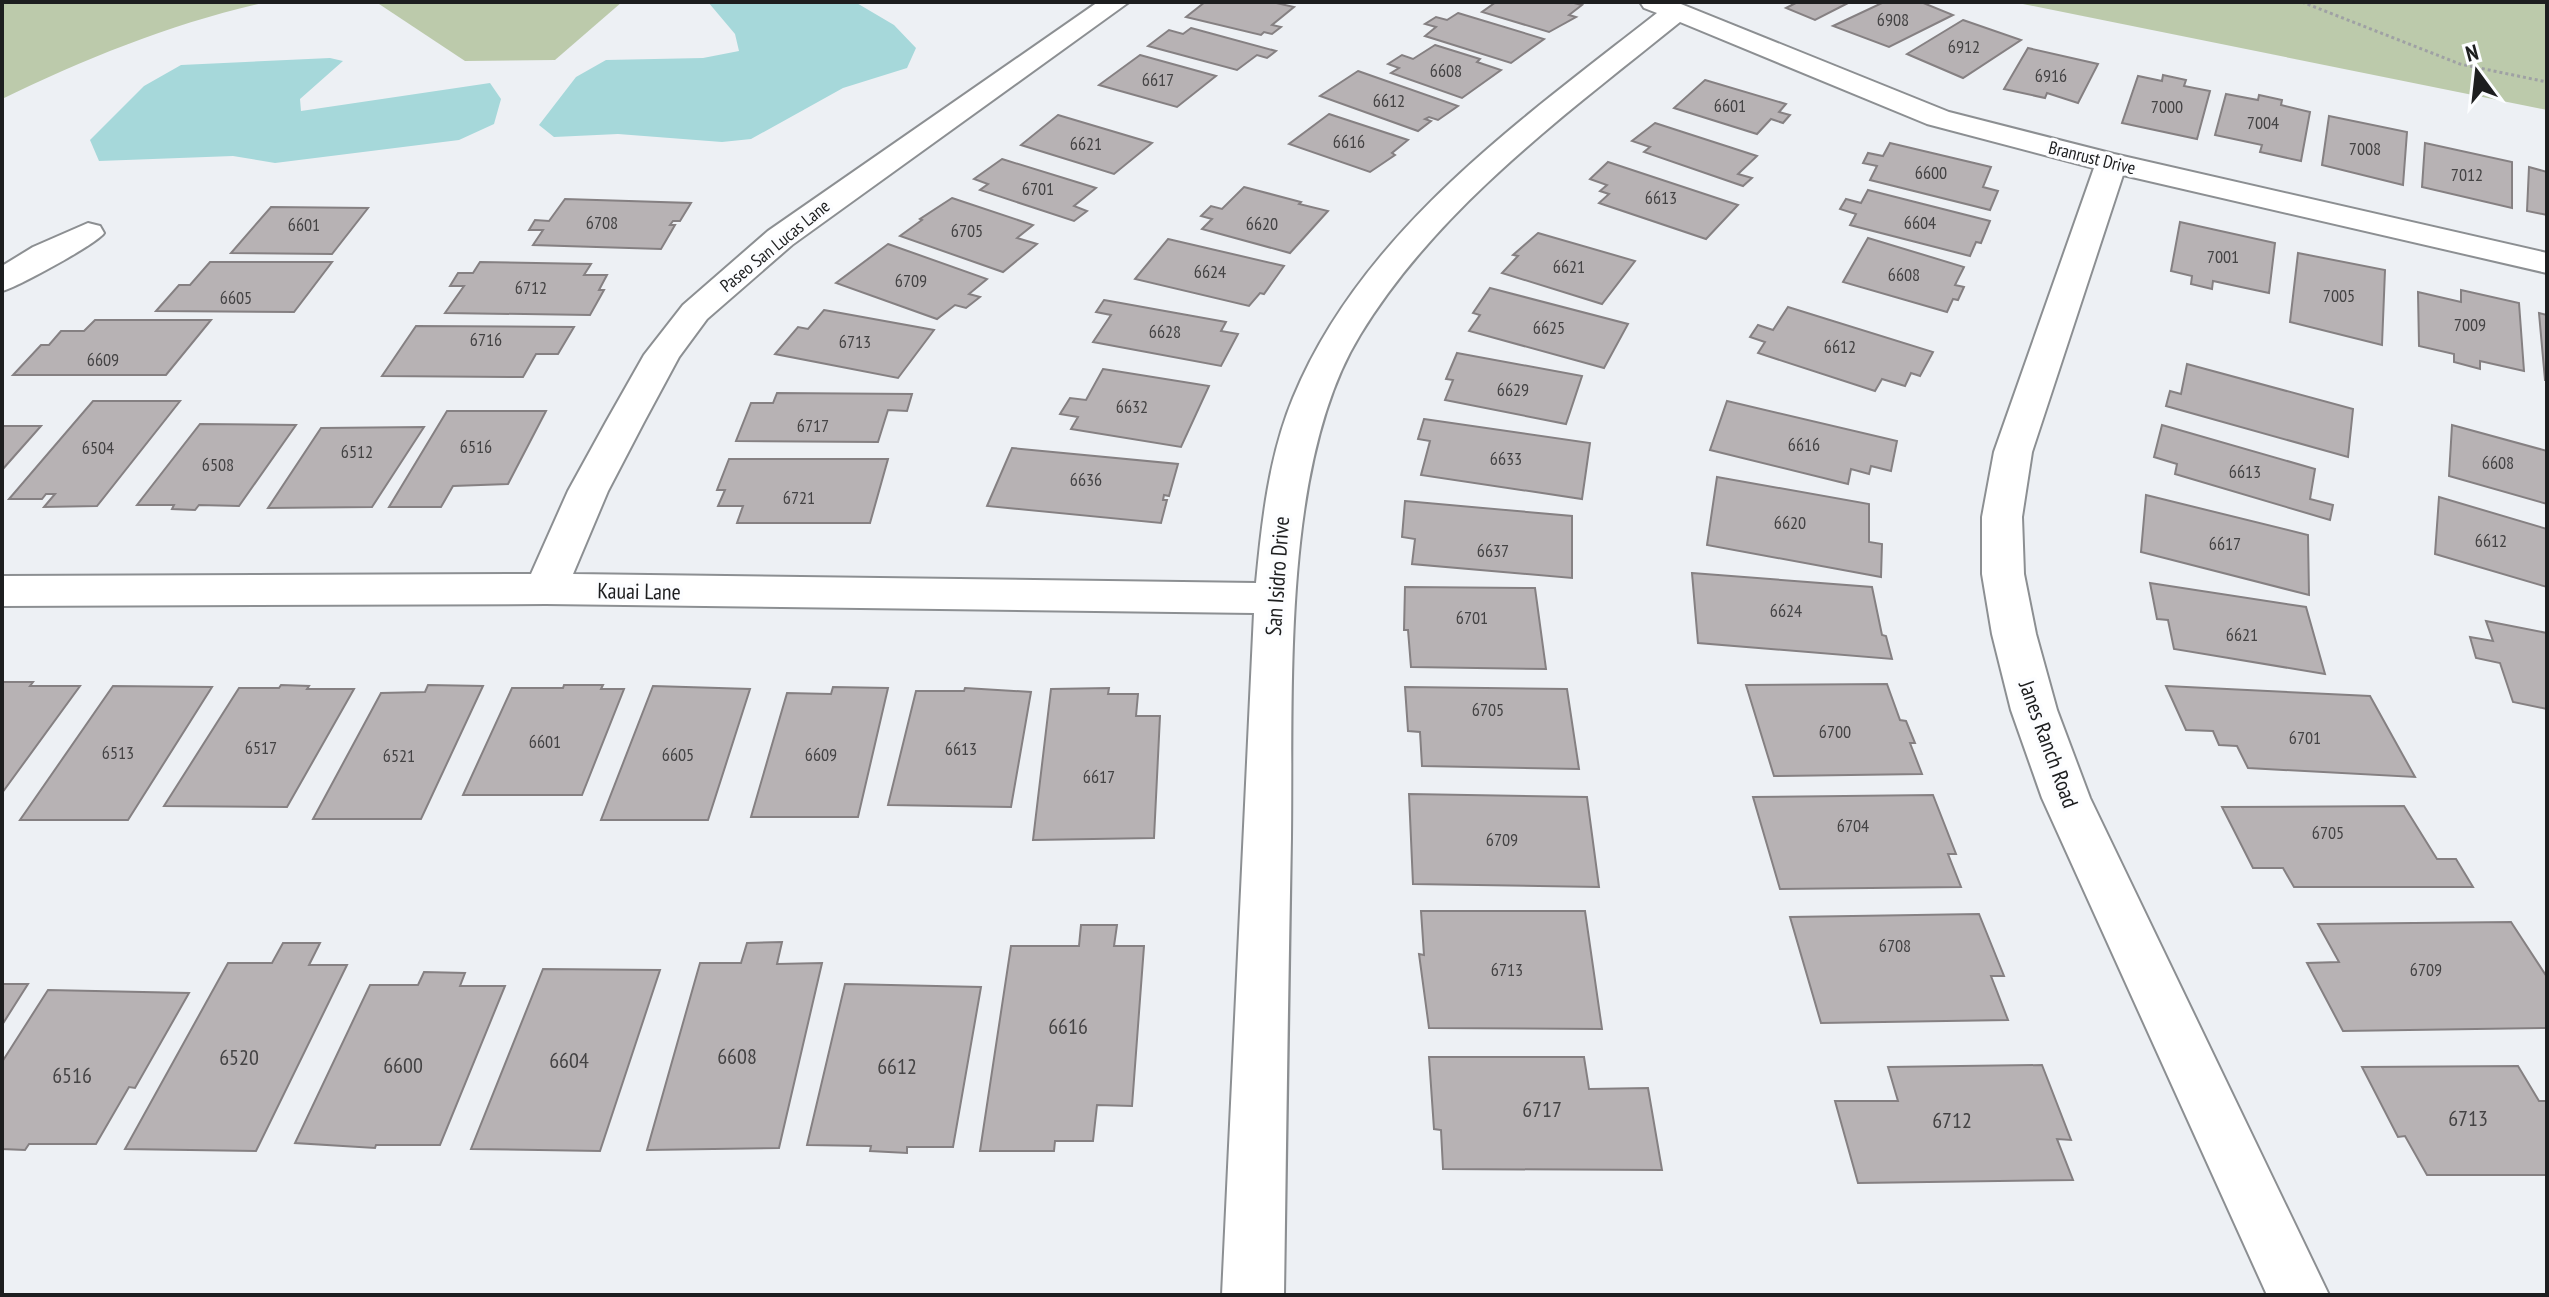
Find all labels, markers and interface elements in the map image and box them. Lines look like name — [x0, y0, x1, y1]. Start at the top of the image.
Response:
house number: 6908 — [1877, 8, 1909, 31]
north arrow — [2437, 32, 2517, 112]
house number: 6912 — [1948, 35, 1980, 58]
text: N — [2462, 38, 2481, 68]
house number: 6608 — [1430, 59, 1462, 82]
house number: 6916 — [2035, 64, 2067, 87]
house number: 6617 — [1142, 68, 1174, 91]
house number: 6612 — [1373, 89, 1405, 112]
house number: 6601 — [1714, 94, 1746, 117]
house number: 7000 — [2151, 95, 2183, 118]
house number: 7004 — [2247, 111, 2279, 134]
house number: 6616 — [1333, 130, 1365, 153]
house number: 6621 — [1070, 132, 1102, 155]
street label: Branrust Drive — [2046, 136, 2138, 179]
house number: 7008 — [2349, 137, 2381, 160]
house number: 6600 — [1915, 161, 1947, 184]
house number: 7012 — [2451, 163, 2483, 186]
house number: 6701 — [1022, 177, 1054, 200]
house number: 6613 — [1645, 186, 1677, 209]
street label: Paseo San Lucas Lane — [715, 194, 834, 297]
house number: 6708 — [586, 211, 618, 234]
house number: 6604 — [1904, 211, 1936, 234]
house number: 6620 — [1246, 212, 1278, 235]
house number: 6601 — [288, 213, 320, 236]
house number: 6705 — [951, 219, 983, 242]
house number: 7001 — [2207, 245, 2239, 268]
house number: 6621 — [1553, 255, 1585, 278]
house number: 6624 — [1194, 260, 1226, 283]
house number: 6608 — [1888, 263, 1920, 286]
house number: 6709 — [895, 269, 927, 292]
house number: 6712 — [515, 276, 547, 299]
house number: 7005 — [2323, 284, 2355, 307]
house number: 6605 — [220, 286, 252, 309]
house number: 7009 — [2454, 313, 2486, 336]
house number: 6625 — [1533, 316, 1565, 339]
house number: 6628 — [1149, 320, 1181, 343]
house number: 6716 — [470, 328, 502, 351]
house number: 6713 — [839, 330, 871, 353]
house number: 6612 — [1824, 335, 1856, 358]
house number: 6609 — [87, 348, 119, 371]
house number: 6629 — [1497, 378, 1529, 401]
house number: 6632 — [1116, 395, 1148, 418]
house number: 6717 — [797, 414, 829, 437]
house number: 6616 — [1788, 433, 1820, 456]
house number: 6516 — [460, 435, 492, 458]
house number: 6504 — [82, 436, 114, 459]
house number: 6512 — [341, 440, 373, 463]
house number: 6633 — [1490, 447, 1522, 470]
house number: 6608 — [2482, 451, 2514, 474]
house number: 6508 — [202, 453, 234, 476]
house number: 6613 — [2229, 460, 2261, 483]
house number: 6636 — [1070, 468, 1102, 491]
house number: 6721 — [783, 486, 815, 509]
house number: 6620 — [1774, 511, 1806, 534]
street label: San Isidro Drive — [1259, 515, 1295, 637]
house number: 6612 — [2475, 529, 2507, 552]
house number: 6617 — [2209, 532, 2241, 555]
house number: 6637 — [1477, 539, 1509, 562]
street label: Kauai Lane — [597, 576, 681, 606]
house number: 6624 — [1770, 599, 1802, 622]
house number: 6701 — [1456, 606, 1488, 629]
house number: 6621 — [2226, 623, 2258, 646]
street label: Janes Ranch Road — [2013, 675, 2085, 812]
house number: 6705 — [1472, 698, 1504, 721]
house number: 6700 — [1819, 720, 1851, 743]
house number: 6701 — [2289, 726, 2321, 749]
house number: 6601 — [529, 730, 561, 753]
house number: 6517 — [245, 736, 277, 759]
house number: 6613 — [945, 737, 977, 760]
house number: 6513 — [102, 741, 134, 764]
house number: 6605 — [662, 743, 694, 766]
house number: 6609 — [805, 743, 837, 766]
house number: 6521 — [383, 744, 415, 767]
house number: 6617 — [1083, 765, 1115, 788]
house number: 6704 — [1837, 814, 1869, 837]
house number: 6705 — [2312, 821, 2344, 844]
house number: 6709 — [1486, 828, 1518, 851]
house number: 6708 — [1879, 934, 1911, 957]
house number: 6713 — [1491, 958, 1523, 981]
house number: 6709 — [2410, 958, 2442, 981]
house number: 6616 — [1048, 1012, 1088, 1040]
house number: 6608 — [717, 1042, 757, 1070]
house number: 6520 — [219, 1043, 259, 1071]
house number: 6604 — [549, 1046, 589, 1074]
house number: 6600 — [383, 1051, 423, 1079]
house number: 6612 — [877, 1052, 917, 1080]
house number: 6516 — [52, 1061, 92, 1089]
house number: 6717 — [1522, 1095, 1562, 1123]
house number: 6713 — [2448, 1104, 2488, 1132]
house number: 6712 — [1932, 1106, 1972, 1134]

